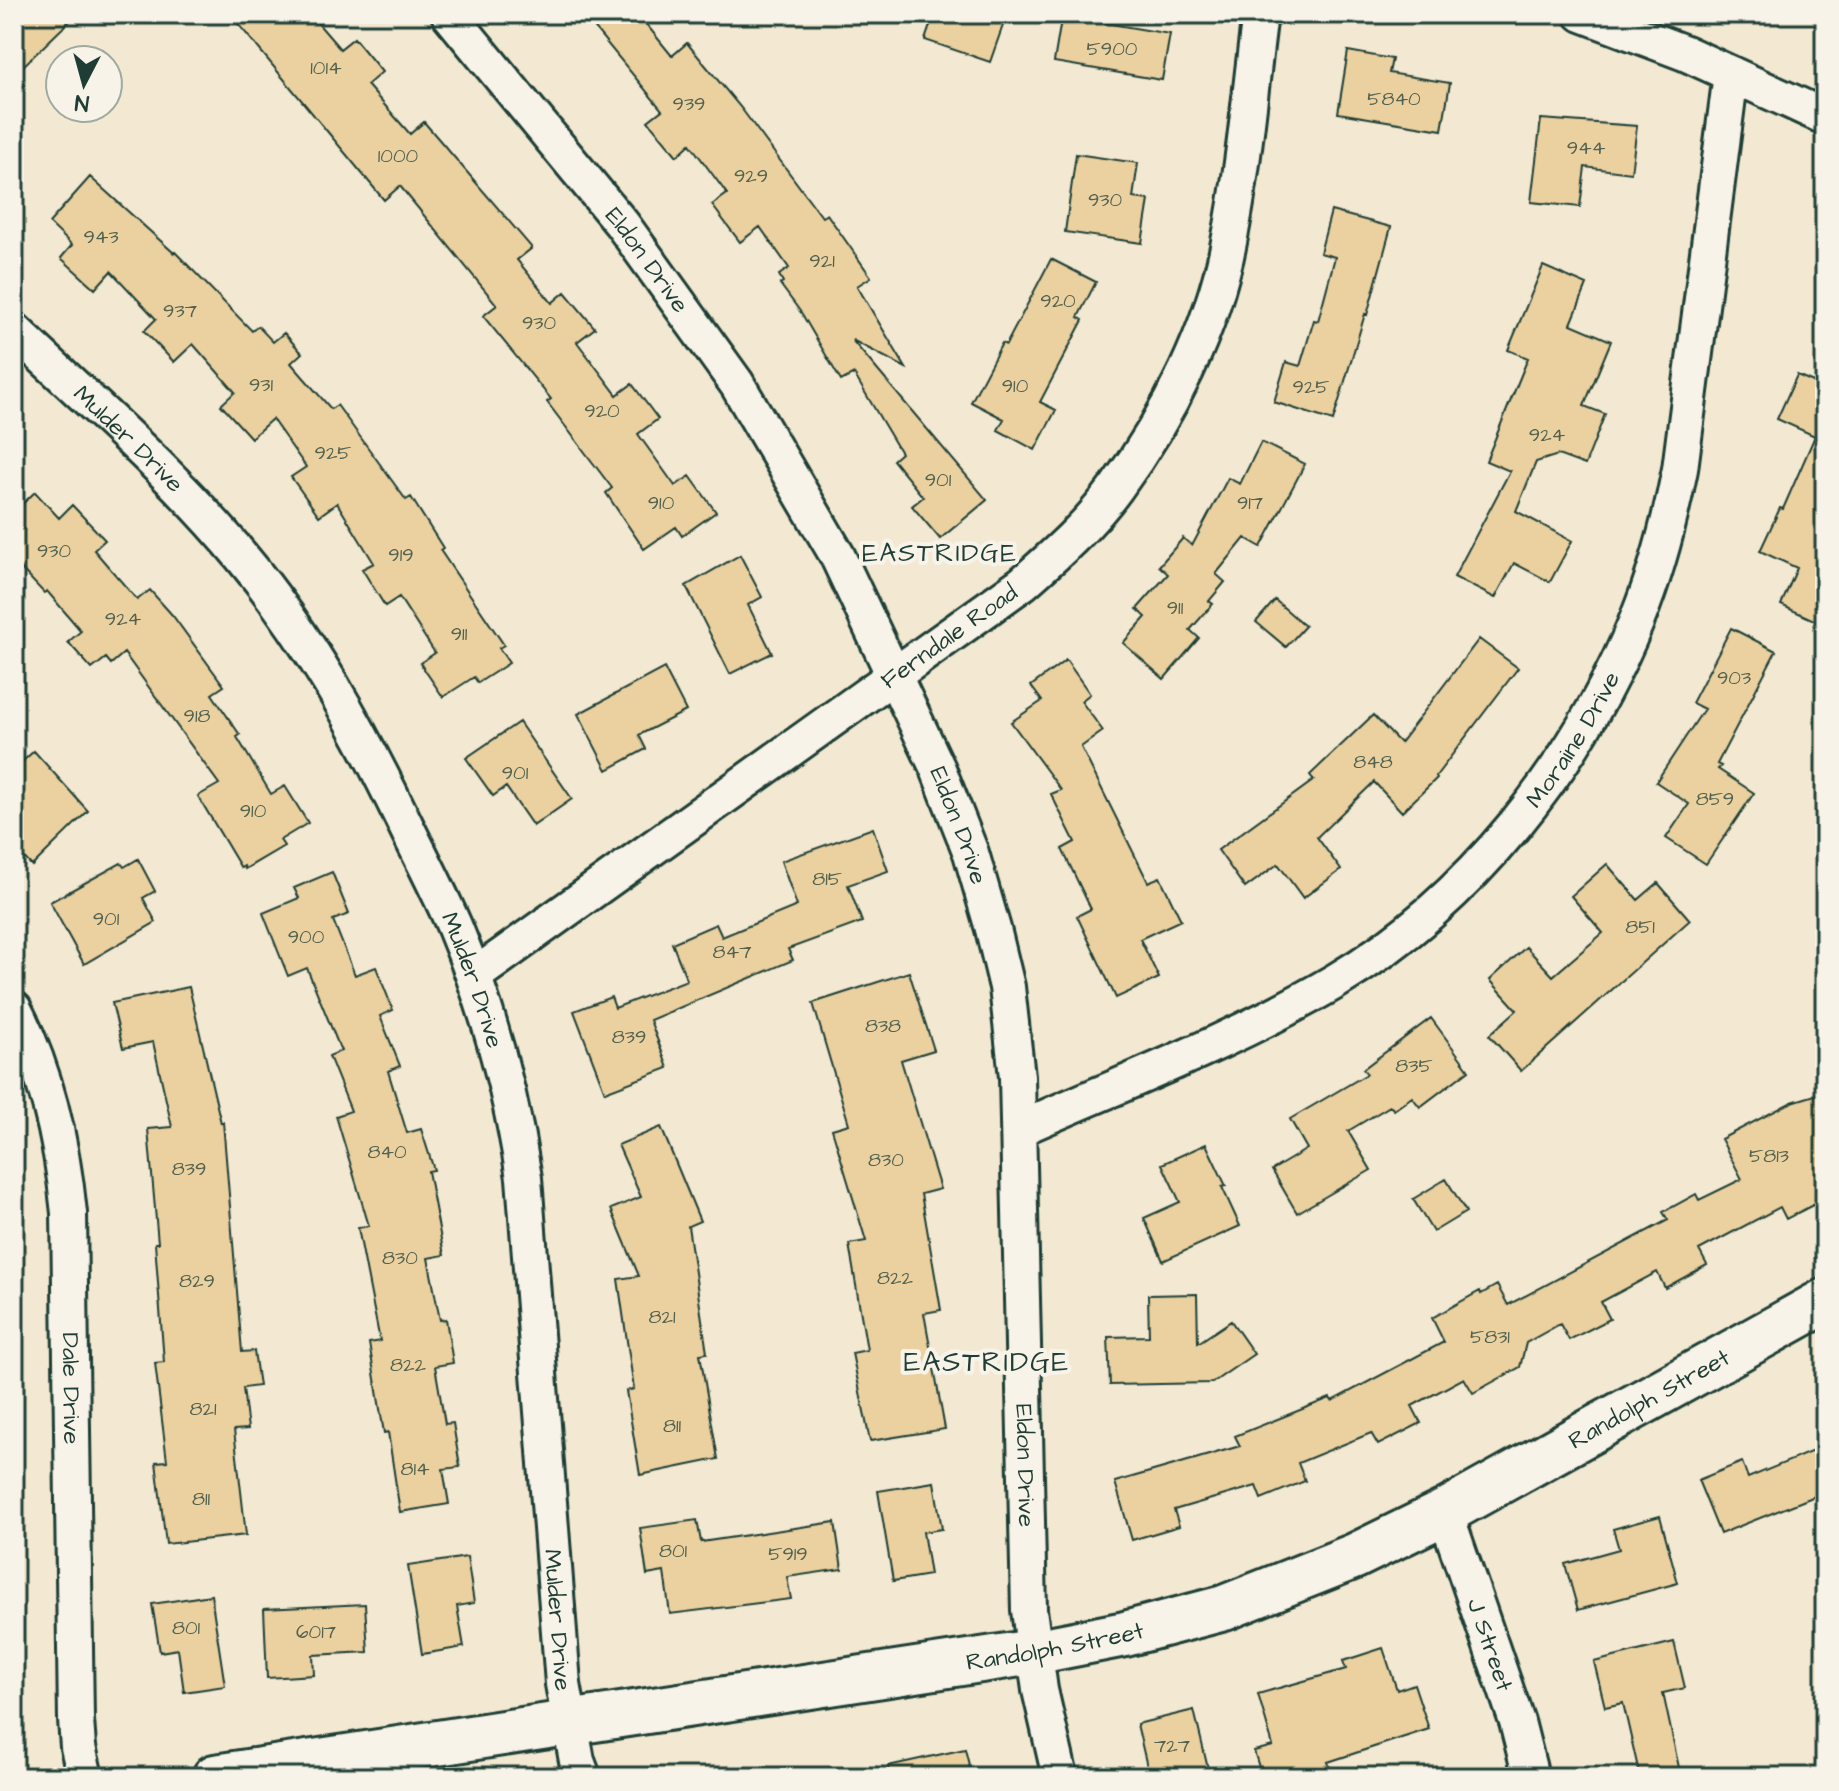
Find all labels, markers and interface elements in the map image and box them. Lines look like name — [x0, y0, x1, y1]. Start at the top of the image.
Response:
house number: 5900 — [1087, 35, 1138, 63]
north arrow — [44, 44, 124, 124]
house number: 1014 — [310, 54, 342, 82]
house number: 5840 — [1367, 85, 1421, 113]
text: N — [73, 86, 91, 119]
house number: 939 — [673, 90, 705, 118]
house number: 944 — [1567, 134, 1606, 162]
house number: 1000 — [378, 142, 419, 170]
house number: 929 — [734, 162, 768, 190]
house number: 930 — [1088, 186, 1122, 214]
street label: Eldon Drive — [597, 200, 697, 320]
house number: 943 — [83, 223, 119, 251]
house number: 921 — [809, 247, 835, 275]
house number: 920 — [1040, 287, 1076, 315]
house number: 937 — [163, 297, 197, 325]
house number: 930 — [522, 309, 556, 337]
house number: 931 — [249, 371, 274, 399]
house number: 910 — [1002, 372, 1029, 400]
house number: 925 — [1293, 373, 1330, 401]
street label: Mulder Drive — [65, 378, 191, 501]
house number: 920 — [584, 397, 620, 425]
house number: 924 — [1529, 421, 1566, 449]
house number: 925 — [315, 439, 352, 467]
house number: 901 — [925, 466, 952, 494]
house number: 910 — [648, 489, 675, 517]
house number: 917 — [1237, 489, 1263, 517]
district label: EASTRIDGE — [862, 535, 1018, 571]
house number: 930 — [37, 537, 71, 565]
house number: 919 — [388, 541, 414, 569]
street label: Ferndale Road — [874, 576, 1025, 698]
house number: 911 — [1167, 594, 1184, 622]
house number: 924 — [105, 605, 142, 633]
house number: 911 — [451, 620, 468, 648]
house number: 903 — [1717, 664, 1751, 692]
street label: Moraine Drive — [1518, 666, 1629, 815]
house number: 918 — [184, 702, 210, 730]
house number: 848 — [1353, 748, 1393, 776]
house number: 901 — [502, 759, 529, 787]
street label: Eldon Drive — [921, 762, 995, 888]
house number: 859 — [1696, 785, 1734, 813]
house number: 910 — [240, 797, 267, 825]
house number: 815 — [812, 865, 842, 893]
house number: 901 — [93, 905, 120, 933]
street label: Mulder Drive — [432, 907, 511, 1052]
house number: 851 — [1625, 913, 1655, 941]
house number: 900 — [288, 923, 325, 951]
house number: 847 — [713, 938, 751, 966]
house number: 838 — [865, 1012, 901, 1040]
house number: 839 — [612, 1023, 646, 1051]
house number: 835 — [1395, 1052, 1433, 1080]
house number: 840 — [367, 1138, 407, 1166]
house number: 5813 — [1749, 1142, 1789, 1170]
house number: 830 — [868, 1146, 904, 1174]
house number: 839 — [172, 1155, 206, 1183]
house number: 830 — [382, 1244, 418, 1272]
house number: 822 — [877, 1264, 913, 1292]
house number: 829 — [179, 1267, 215, 1295]
house number: 821 — [649, 1303, 676, 1331]
house number: 5831 — [1470, 1323, 1510, 1351]
street label: Dale Drive — [53, 1332, 88, 1445]
street label: Randolph Street — [1563, 1341, 1737, 1458]
district label: EASTRIDGE — [904, 1343, 1070, 1382]
house number: 822 — [390, 1351, 426, 1379]
house number: 821 — [190, 1395, 217, 1423]
street label: Eldon Drive — [1006, 1403, 1043, 1528]
house number: 811 — [663, 1412, 681, 1440]
house number: 814 — [400, 1455, 430, 1483]
house number: 811 — [192, 1485, 210, 1513]
house number: 801 — [659, 1537, 688, 1565]
house number: 5919 — [768, 1540, 808, 1568]
street label: Mulder Drive — [535, 1548, 580, 1694]
street label: J Street — [1458, 1594, 1521, 1696]
house number: 801 — [172, 1614, 201, 1642]
street label: Randolph Street — [964, 1614, 1148, 1680]
house number: 6017 — [296, 1618, 336, 1646]
house number: 727 — [1154, 1732, 1190, 1760]

